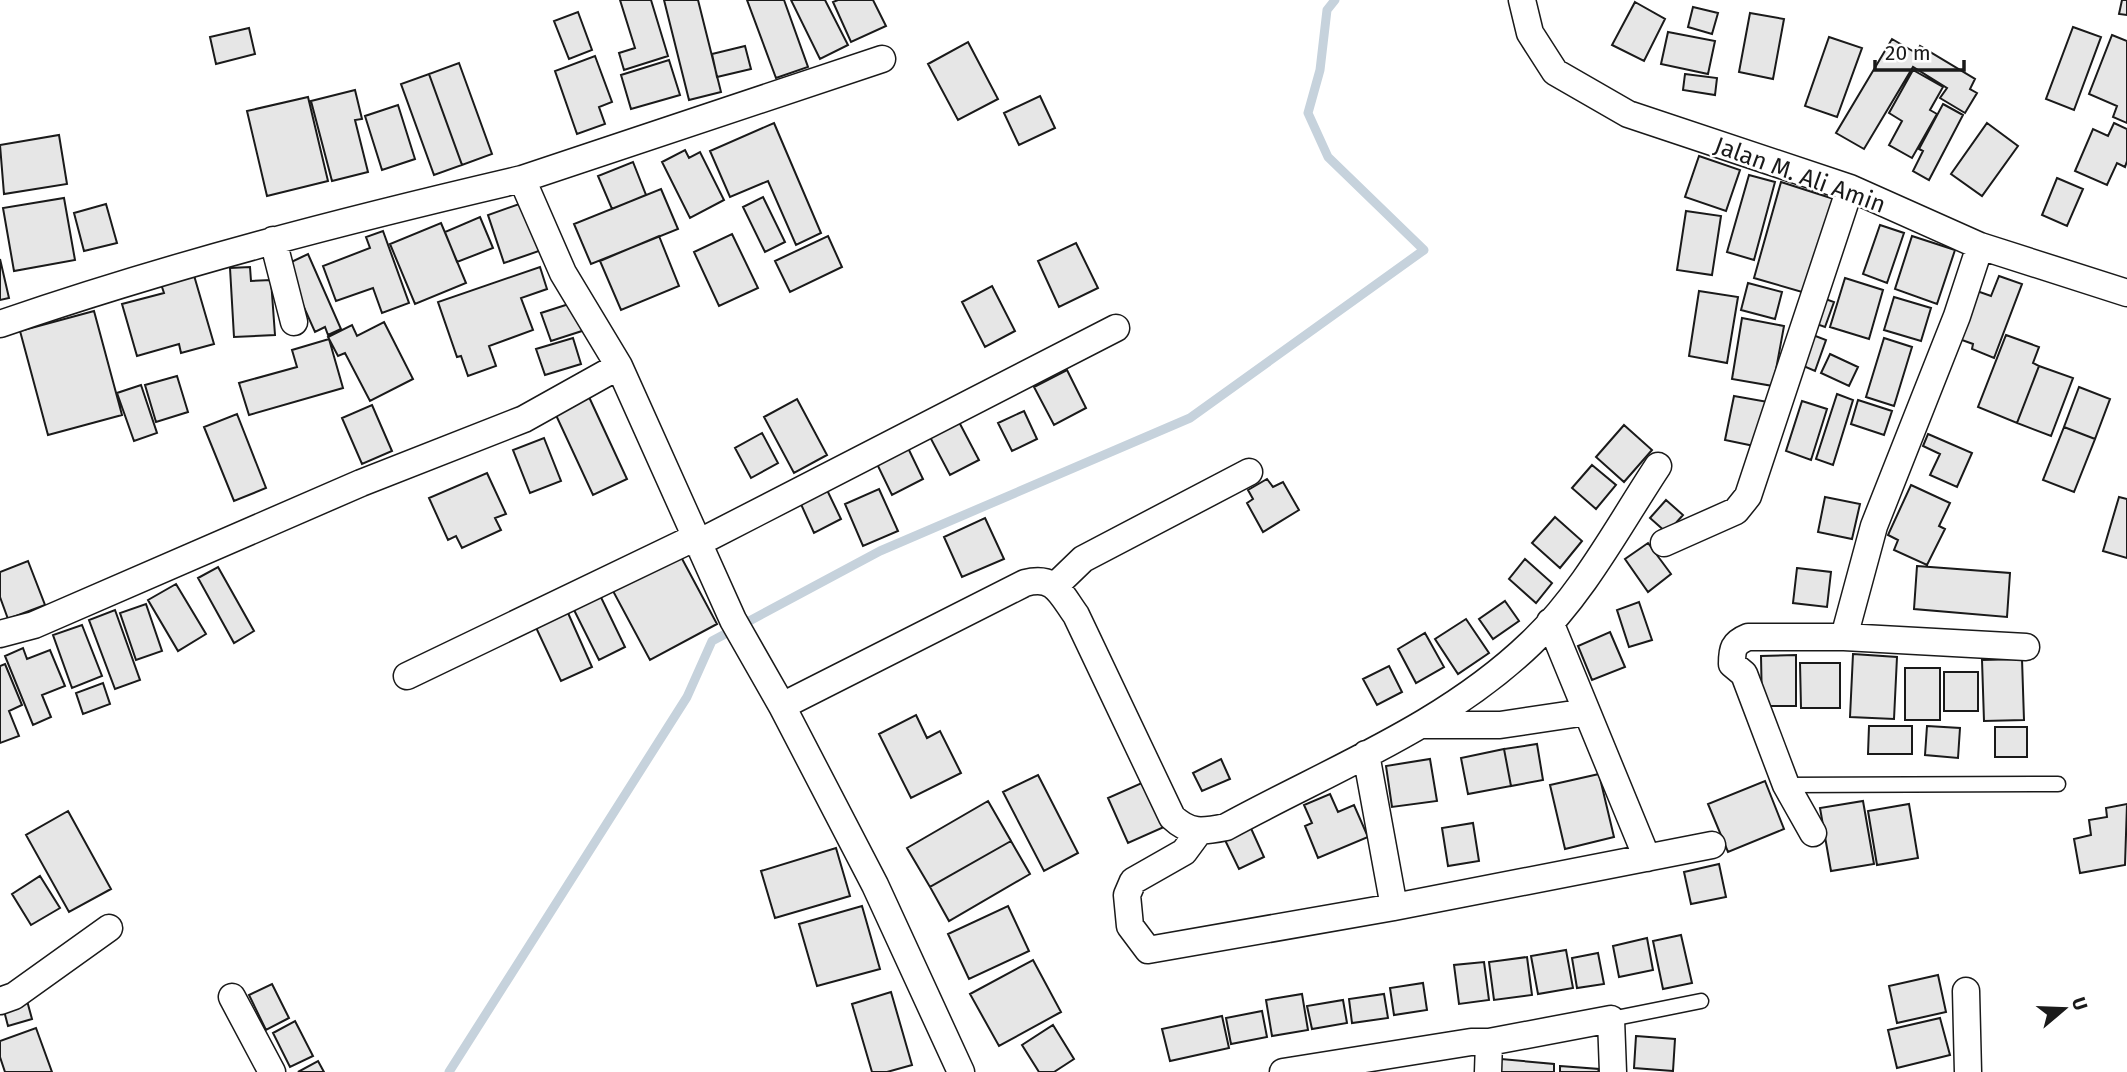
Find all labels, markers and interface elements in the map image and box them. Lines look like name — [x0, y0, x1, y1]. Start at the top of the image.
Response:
scale bar — [1875, 28, 1964, 72]
text: 20 m — [1885, 40, 1931, 66]
street label: Jalan M. Ali Amin — [1710, 131, 1890, 219]
north arrow — [2029, 974, 2099, 1044]
text: U — [2067, 994, 2092, 1013]

